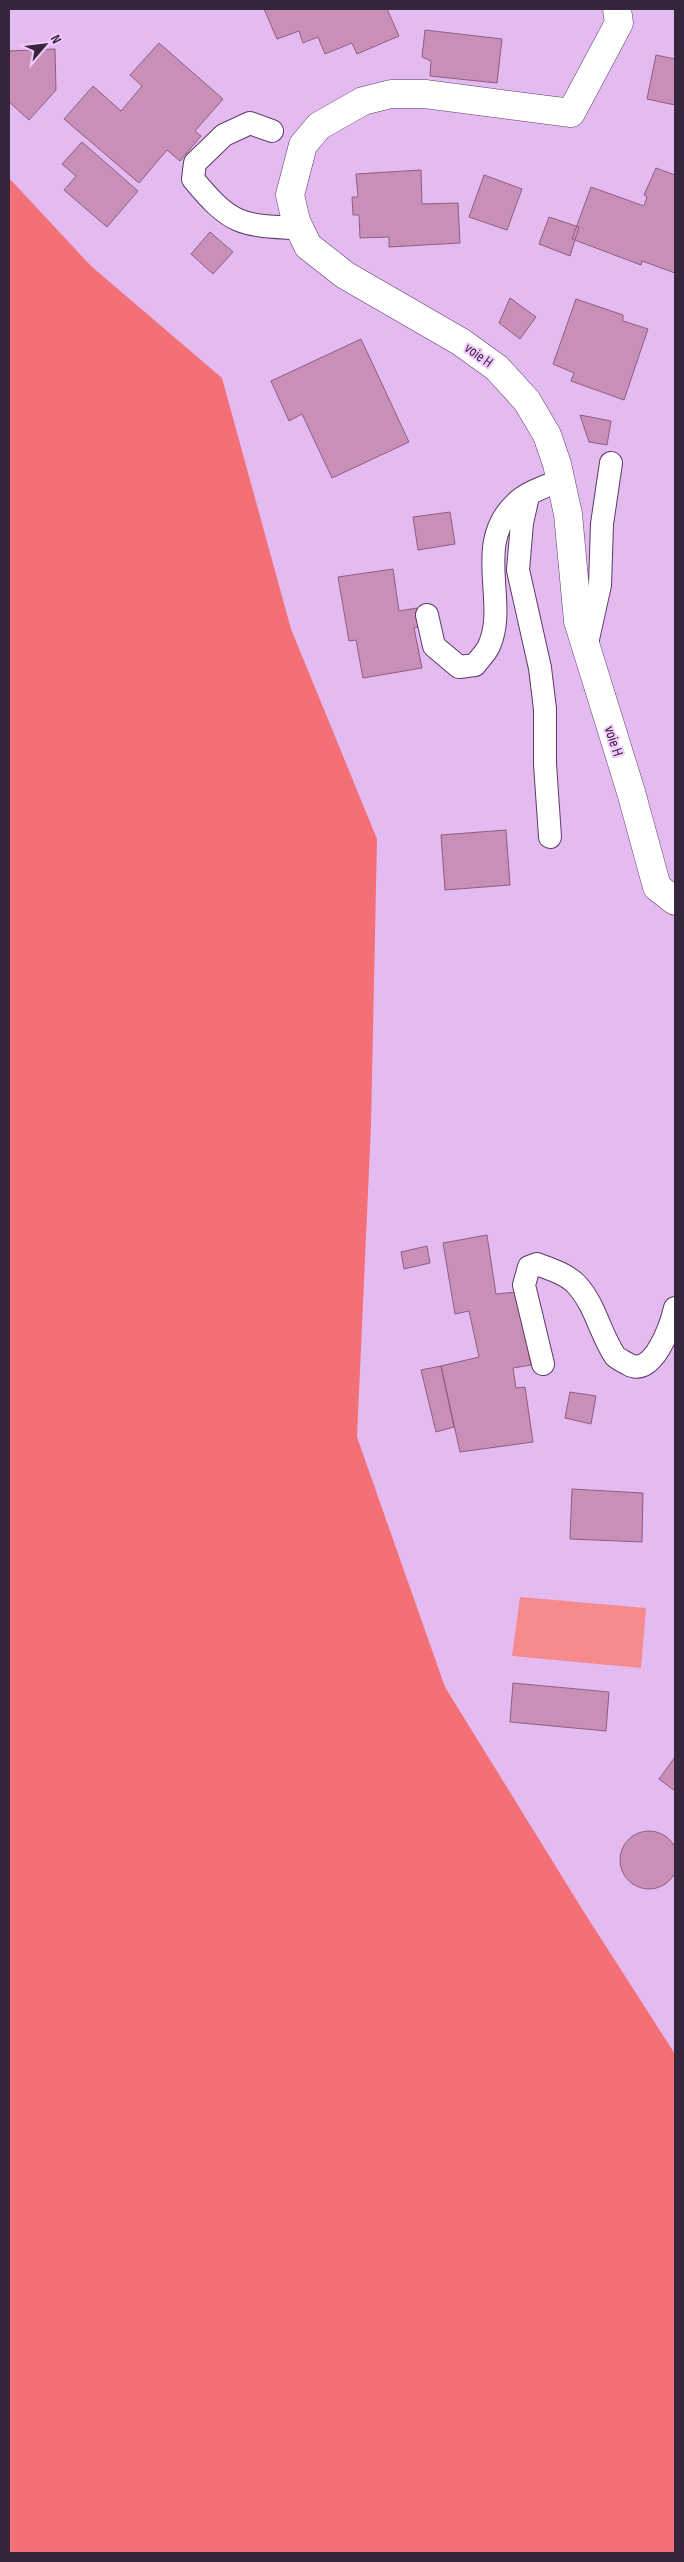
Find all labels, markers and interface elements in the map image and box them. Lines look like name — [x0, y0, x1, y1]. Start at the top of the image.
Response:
north arrow — [20, 20, 70, 70]
text: N — [47, 32, 65, 46]
street label: voie H — [461, 339, 497, 372]
street label: voie H — [600, 724, 627, 759]

